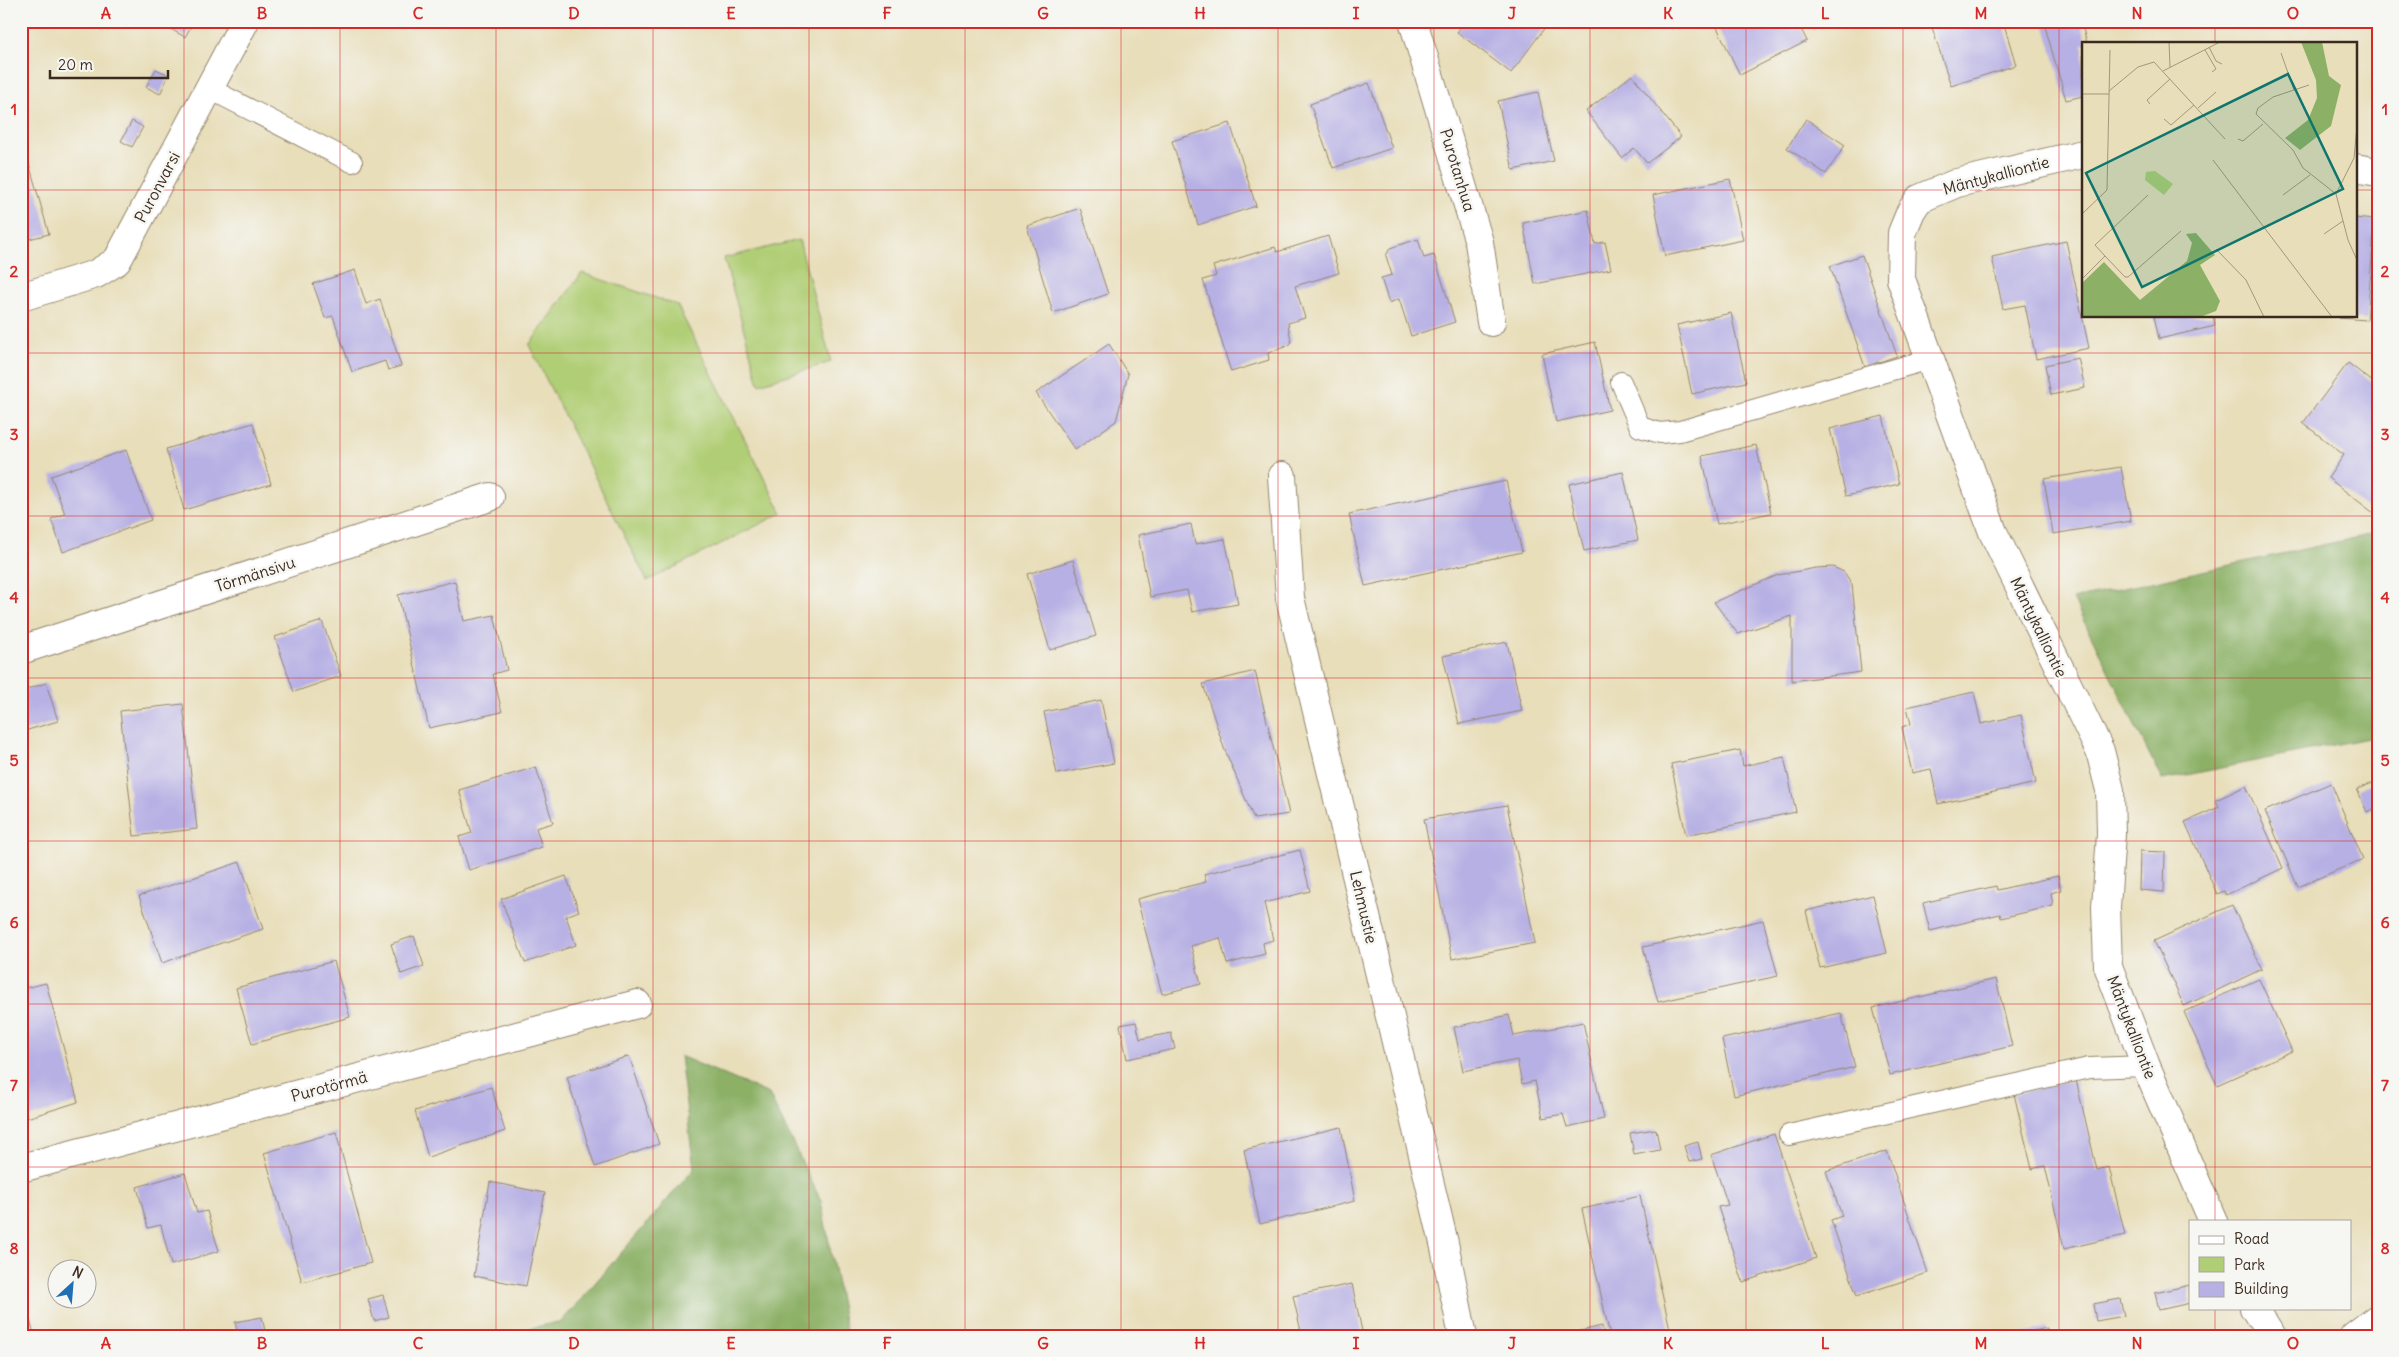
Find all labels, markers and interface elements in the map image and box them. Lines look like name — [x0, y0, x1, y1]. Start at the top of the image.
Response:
text: A — [101, 3, 111, 23]
text: B — [257, 3, 268, 23]
text: C — [413, 3, 424, 23]
text: D — [568, 3, 580, 23]
text: E — [726, 3, 736, 23]
text: F — [882, 3, 892, 23]
text: G — [1037, 3, 1049, 23]
text: H — [1194, 3, 1206, 23]
text: I — [1353, 3, 1360, 23]
text: J — [1508, 3, 1517, 23]
text: K — [1663, 3, 1673, 23]
text: L — [1821, 3, 1830, 23]
text: M — [1975, 3, 1988, 23]
text: N — [2131, 3, 2143, 23]
text: O — [2287, 3, 2299, 23]
inset map — [2082, 42, 2356, 318]
scale bar — [50, 48, 168, 80]
text: 20 m — [58, 55, 93, 74]
text: 1 — [11, 99, 17, 119]
text: 1 — [2382, 99, 2388, 119]
street label: Purotanhua — [1436, 126, 1480, 214]
street label: Puronvarsi — [130, 148, 184, 226]
street label: Mäntykalliontie — [1941, 151, 2051, 199]
text: 2 — [10, 261, 19, 281]
text: 2 — [2381, 261, 2390, 281]
text: 3 — [9, 424, 19, 444]
text: 3 — [2380, 424, 2390, 444]
street label: Törmänsivu — [212, 552, 298, 596]
street label: Mäntykalliontie — [2006, 574, 2072, 680]
text: 4 — [9, 587, 19, 607]
text: 4 — [2380, 587, 2390, 607]
text: 5 — [9, 750, 19, 770]
text: 5 — [2380, 750, 2390, 770]
street label: Lehmustie — [1346, 869, 1382, 945]
text: 6 — [9, 912, 19, 932]
text: 6 — [2380, 912, 2390, 932]
street label: Mäntykalliontie — [2103, 972, 2161, 1082]
street label: Purotörmä — [289, 1066, 369, 1106]
text: 7 — [10, 1075, 18, 1095]
text: 7 — [2381, 1075, 2389, 1095]
legend — [2189, 1220, 2352, 1310]
text: Road — [2234, 1229, 2269, 1248]
text: 8 — [9, 1238, 19, 1258]
text: 8 — [2380, 1238, 2390, 1258]
text: Park — [2234, 1255, 2265, 1274]
north arrow — [48, 1260, 98, 1310]
text: N — [69, 1262, 86, 1283]
text: Building — [2234, 1279, 2289, 1298]
text: A — [101, 1333, 111, 1353]
text: B — [257, 1333, 268, 1353]
text: C — [413, 1333, 424, 1353]
text: D — [568, 1333, 580, 1353]
text: E — [726, 1333, 736, 1353]
text: F — [882, 1333, 892, 1353]
text: G — [1037, 1333, 1049, 1353]
text: H — [1194, 1333, 1206, 1353]
text: I — [1353, 1333, 1360, 1353]
text: J — [1508, 1333, 1517, 1353]
text: K — [1663, 1333, 1673, 1353]
text: L — [1821, 1333, 1830, 1353]
text: M — [1975, 1333, 1988, 1353]
text: N — [2131, 1333, 2143, 1353]
text: O — [2287, 1333, 2299, 1353]

